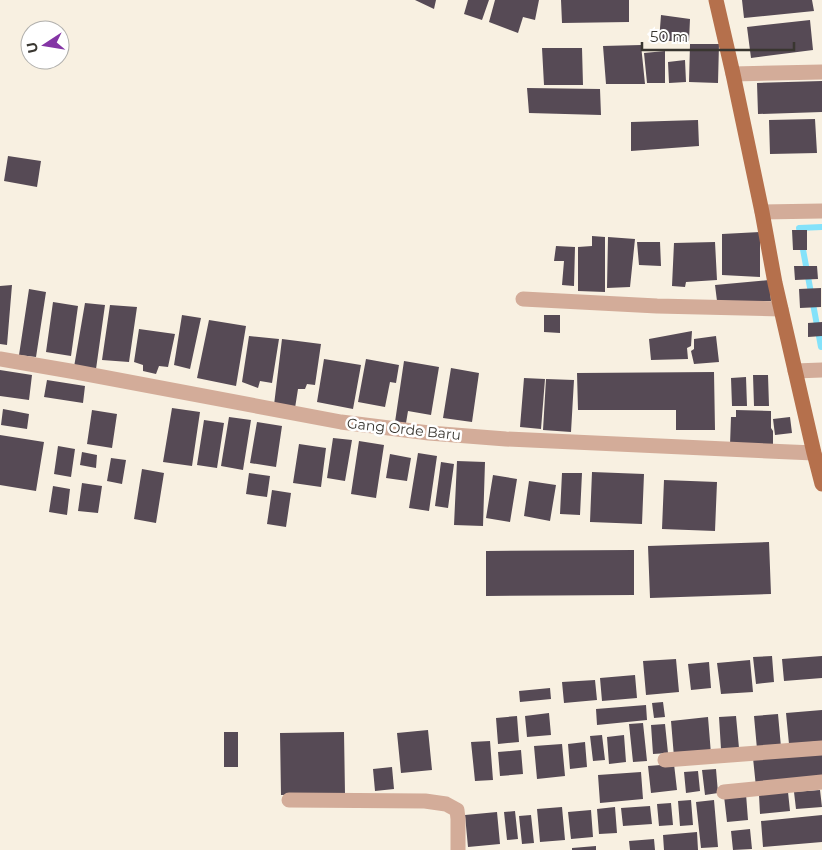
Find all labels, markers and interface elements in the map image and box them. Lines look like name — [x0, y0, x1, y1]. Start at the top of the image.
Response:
north arrow — [20, 20, 70, 70]
scale bar — [642, 20, 794, 52]
text: 50 m — [650, 27, 688, 46]
text: U — [22, 40, 42, 55]
street label: Gang Orde Baru — [346, 414, 462, 444]

